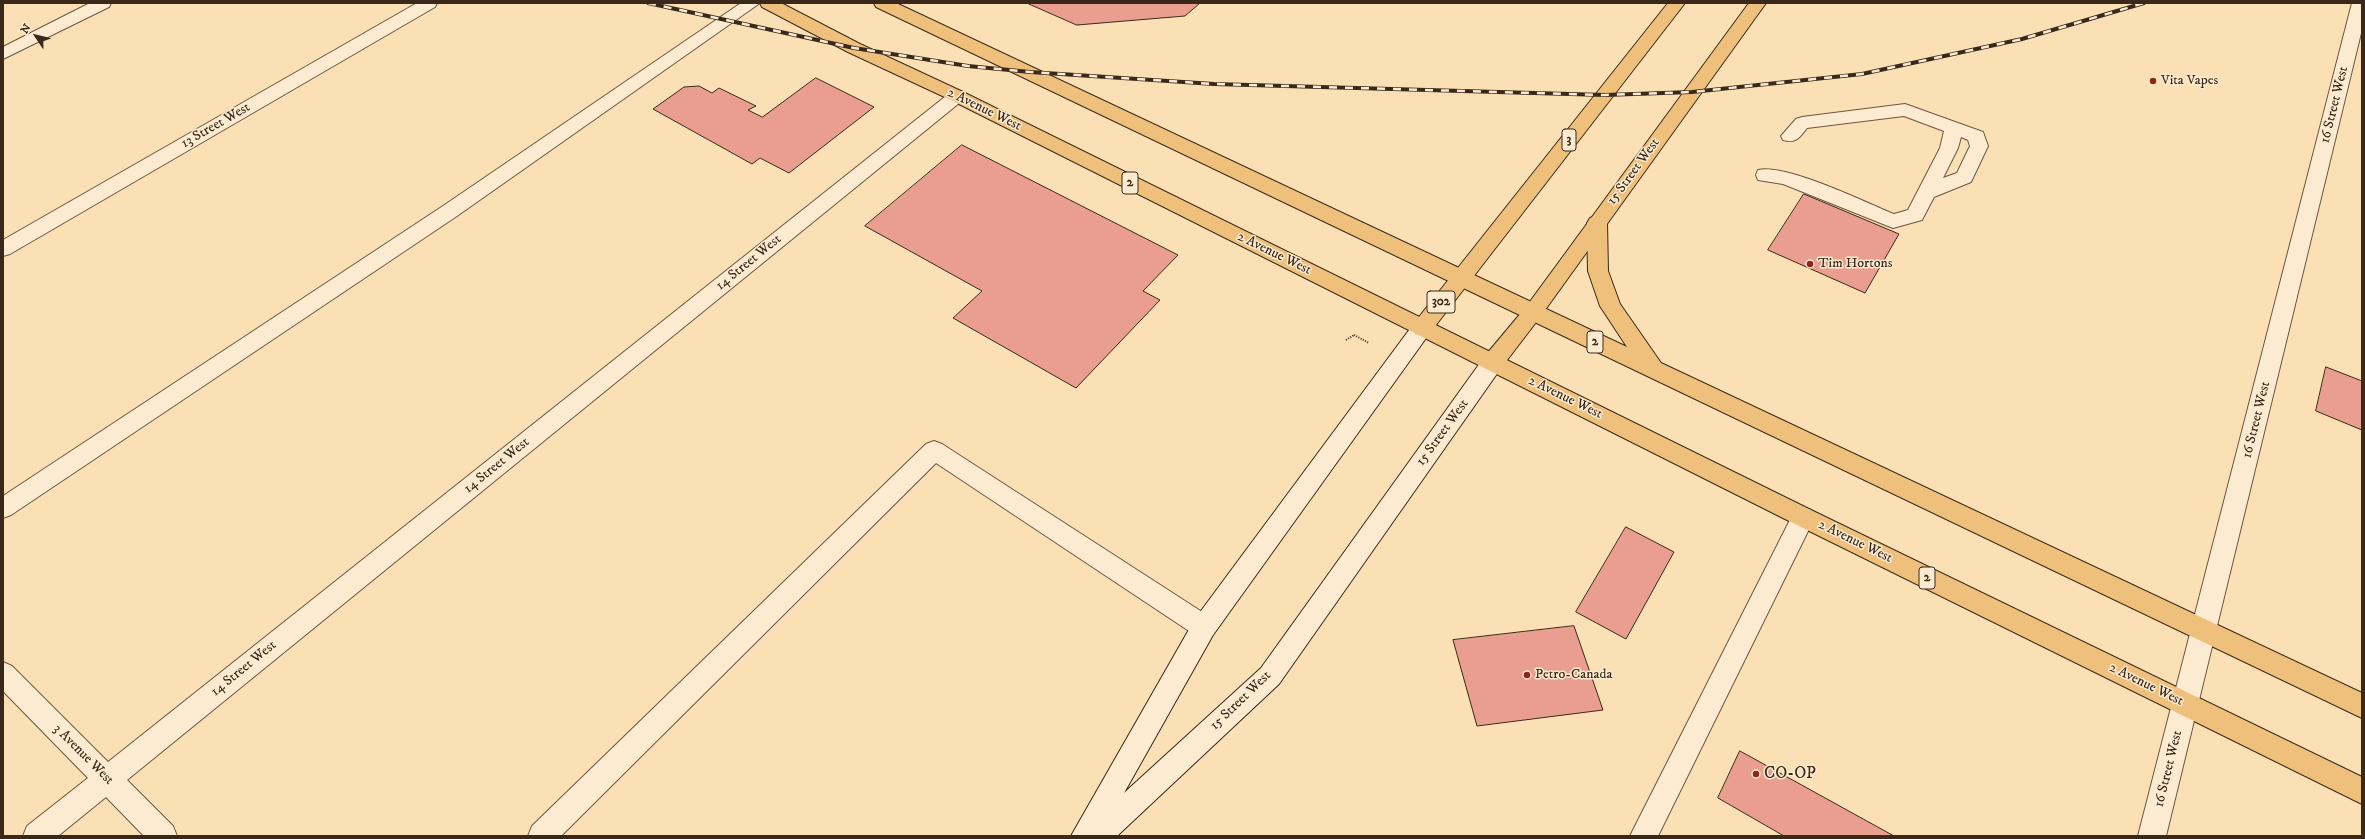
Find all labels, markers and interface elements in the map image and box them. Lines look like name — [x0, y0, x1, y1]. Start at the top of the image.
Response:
north arrow — [16, 16, 56, 56]
text: N — [18, 21, 34, 37]
street label: 16 Street West — [2317, 65, 2353, 145]
place label: Vita Vapes — [2161, 73, 2218, 89]
marker: Vita Vapes — [2148, 76, 2158, 86]
street label: 2 Avenue West — [944, 85, 1024, 135]
street label: 13 Street West — [179, 100, 253, 152]
road number: 3 — [1562, 129, 1576, 151]
street label: 15 Street West — [1604, 135, 1664, 209]
road number: 2 — [1122, 172, 1138, 194]
street label: 2 Avenue West — [1234, 229, 1314, 279]
street label: 14 Street West — [713, 231, 785, 295]
place label: Tim Hortons — [1818, 256, 1892, 272]
marker: Tim Hortons — [1805, 259, 1815, 269]
road number: 302 — [1427, 291, 1455, 313]
road number: 2 — [1587, 331, 1603, 353]
street label: 2 Avenue West — [1525, 373, 1605, 423]
street label: 16 Street West — [2239, 380, 2275, 460]
street label: 15 Street West — [1413, 396, 1473, 470]
street label: 14 Street West — [461, 434, 533, 498]
street label: 2 Avenue West — [1815, 517, 1895, 567]
road number: 2 — [1919, 567, 1935, 589]
street label: 14 Street West — [208, 637, 280, 701]
street label: 2 Avenue West — [2106, 660, 2186, 710]
place label: Petro-Canada — [1535, 667, 1612, 683]
street label: 15 Street West — [1207, 668, 1275, 734]
marker: Petro-Canada — [1522, 670, 1532, 680]
street label: 3 Avenue West — [49, 721, 117, 789]
street label: 16 Street West — [2151, 729, 2187, 809]
place label: CO-OP — [1764, 764, 1816, 784]
marker: CO-OP — [1751, 769, 1761, 779]

